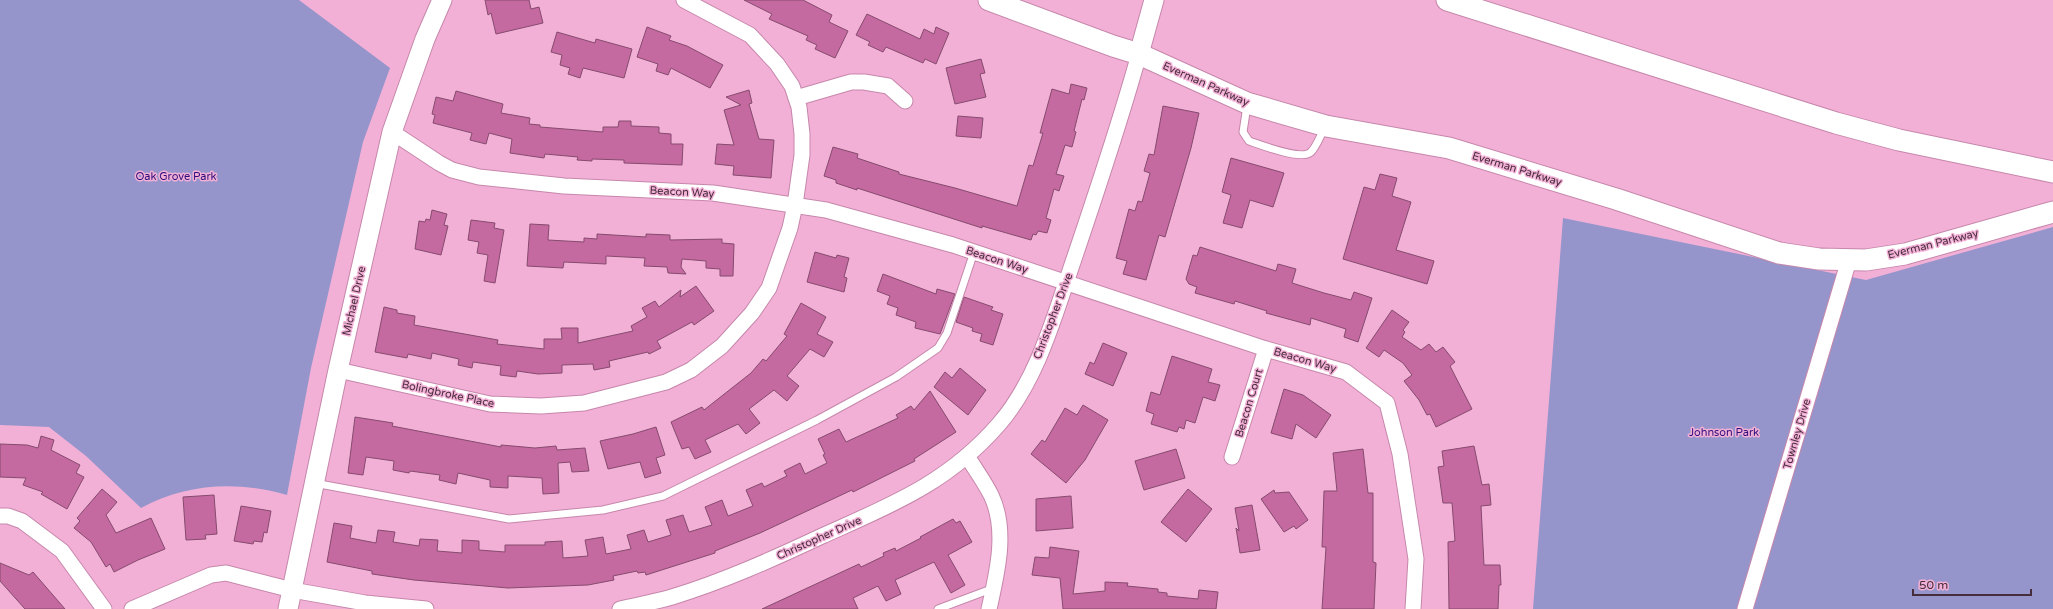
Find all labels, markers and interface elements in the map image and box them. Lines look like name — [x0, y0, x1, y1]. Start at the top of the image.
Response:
street label: Everman Parkway — [1161, 59, 1251, 109]
street label: Everman Parkway — [1471, 149, 1563, 189]
park label: Oak Grove Park — [135, 170, 217, 183]
street label: Beacon Way — [649, 184, 715, 200]
street label: Everman Parkway — [1886, 226, 1980, 262]
street label: Beacon Way — [964, 244, 1030, 276]
street label: Michael Drive — [340, 265, 368, 337]
street label: Christopher Drive — [1031, 271, 1075, 361]
street label: Beacon Way — [1272, 345, 1338, 375]
street label: Beacon Court — [1232, 367, 1266, 439]
street label: Bolingbroke Place — [401, 378, 495, 410]
street label: Townley Drive — [1781, 397, 1813, 471]
park label: Johnson Park — [1689, 426, 1759, 439]
street label: Christopher Drive — [775, 513, 863, 563]
scale bar — [1913, 571, 2031, 597]
text: 50 m — [1919, 578, 1948, 592]

